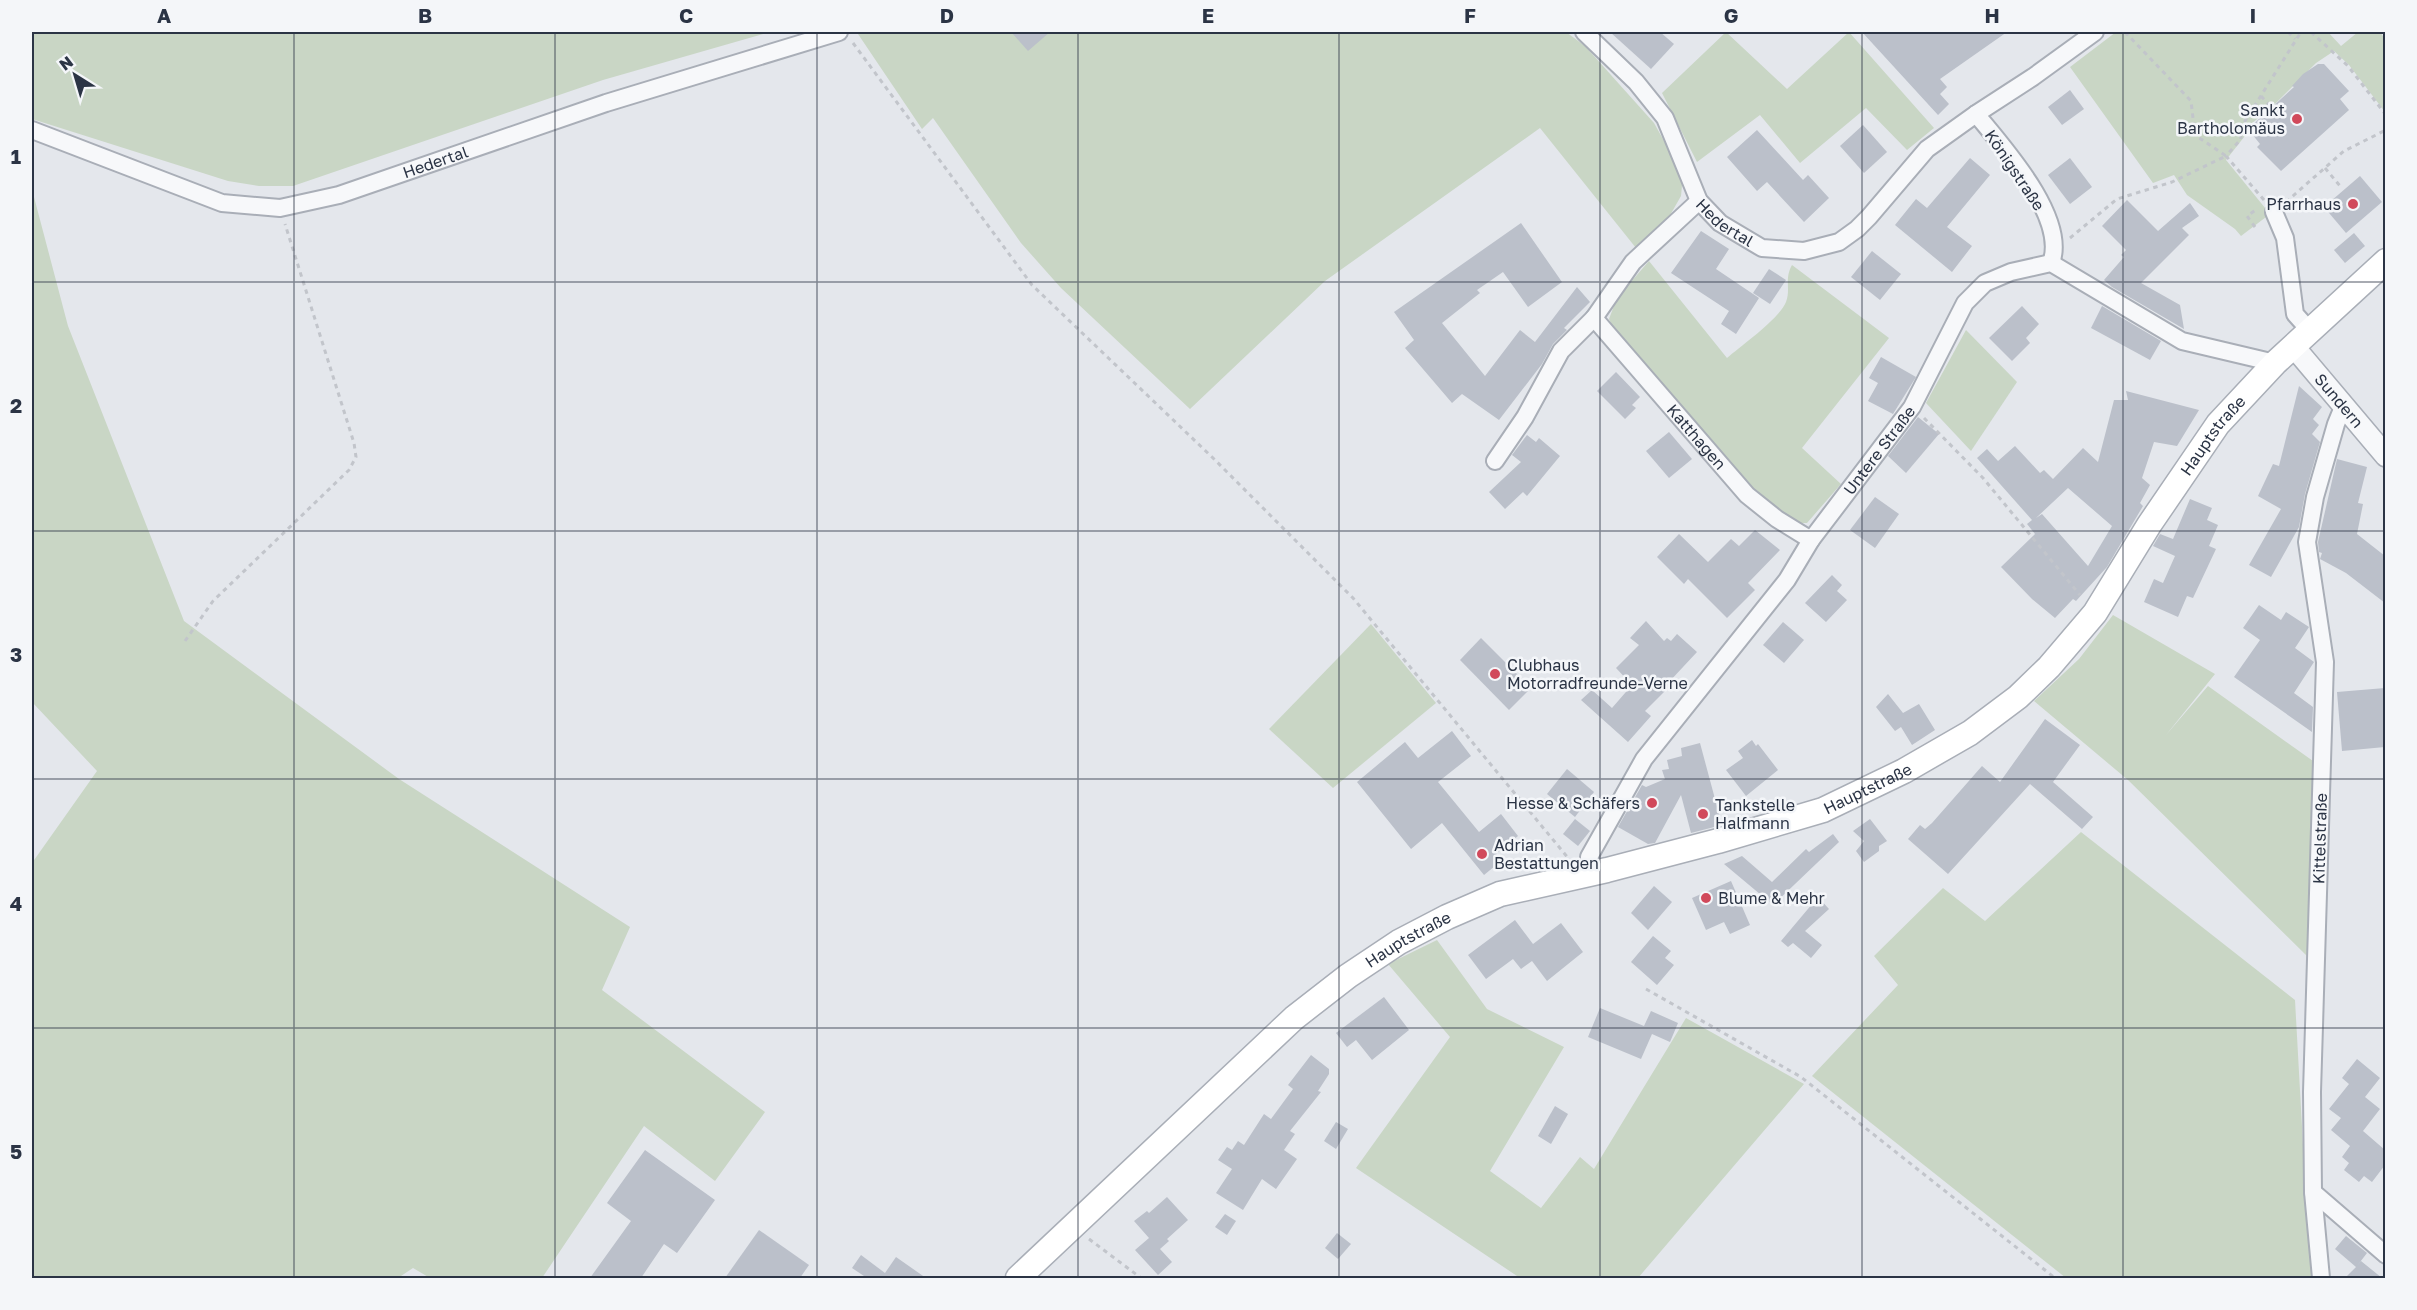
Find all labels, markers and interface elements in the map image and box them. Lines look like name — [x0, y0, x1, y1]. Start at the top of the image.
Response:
text: A — [157, 3, 171, 27]
text: B — [418, 3, 432, 27]
text: C — [679, 3, 693, 27]
text: D — [940, 3, 954, 27]
text: E — [1202, 3, 1214, 27]
text: F — [1464, 3, 1476, 27]
text: G — [1724, 3, 1738, 27]
text: H — [1984, 3, 2000, 27]
text: I — [2250, 3, 2256, 27]
north arrow — [45, 45, 105, 105]
text: N — [55, 51, 77, 75]
place label: Sankt Bartholomäus — [2177, 100, 2285, 138]
marker: Sankt Bartholomäus — [2290, 112, 2304, 126]
street label: Königstraße — [1981, 126, 2049, 214]
street label: Hedertal — [400, 141, 471, 182]
text: 1 — [11, 144, 21, 168]
street label: Hedertal — [1692, 194, 1757, 251]
place label: Pfarrhaus — [2266, 194, 2341, 214]
marker: Pfarrhaus — [2346, 197, 2360, 211]
street label: Sundern — [2311, 369, 2368, 432]
street label: Hauptstraße — [2176, 391, 2250, 479]
text: 2 — [10, 393, 22, 417]
street label: Katthagen — [1663, 400, 1730, 474]
street label: Untere Straße — [1839, 402, 1919, 499]
text: 3 — [10, 642, 22, 666]
place label: Clubhaus Motorradfreunde-Verne — [1507, 655, 1688, 693]
marker: Clubhaus Motorradfreunde-Verne — [1488, 667, 1502, 681]
street label: Hauptstraße — [1820, 759, 1915, 818]
place label: Hesse & Schäfers — [1506, 793, 1640, 813]
street label: Kittelstraße — [2308, 793, 2331, 884]
place label: Tankstelle Halfmann — [1715, 795, 1795, 833]
marker: Hesse & Schäfers — [1645, 796, 1659, 810]
marker: Tankstelle Halfmann — [1696, 807, 1710, 821]
place label: Adrian Bestattungen — [1494, 835, 1599, 873]
marker: Adrian Bestattungen — [1475, 847, 1489, 861]
place label: Blume & Mehr — [1718, 888, 1825, 908]
text: 4 — [10, 891, 22, 915]
marker: Blume & Mehr — [1699, 891, 1713, 905]
street label: Hauptstraße — [1361, 907, 1454, 972]
text: 5 — [10, 1139, 22, 1163]

